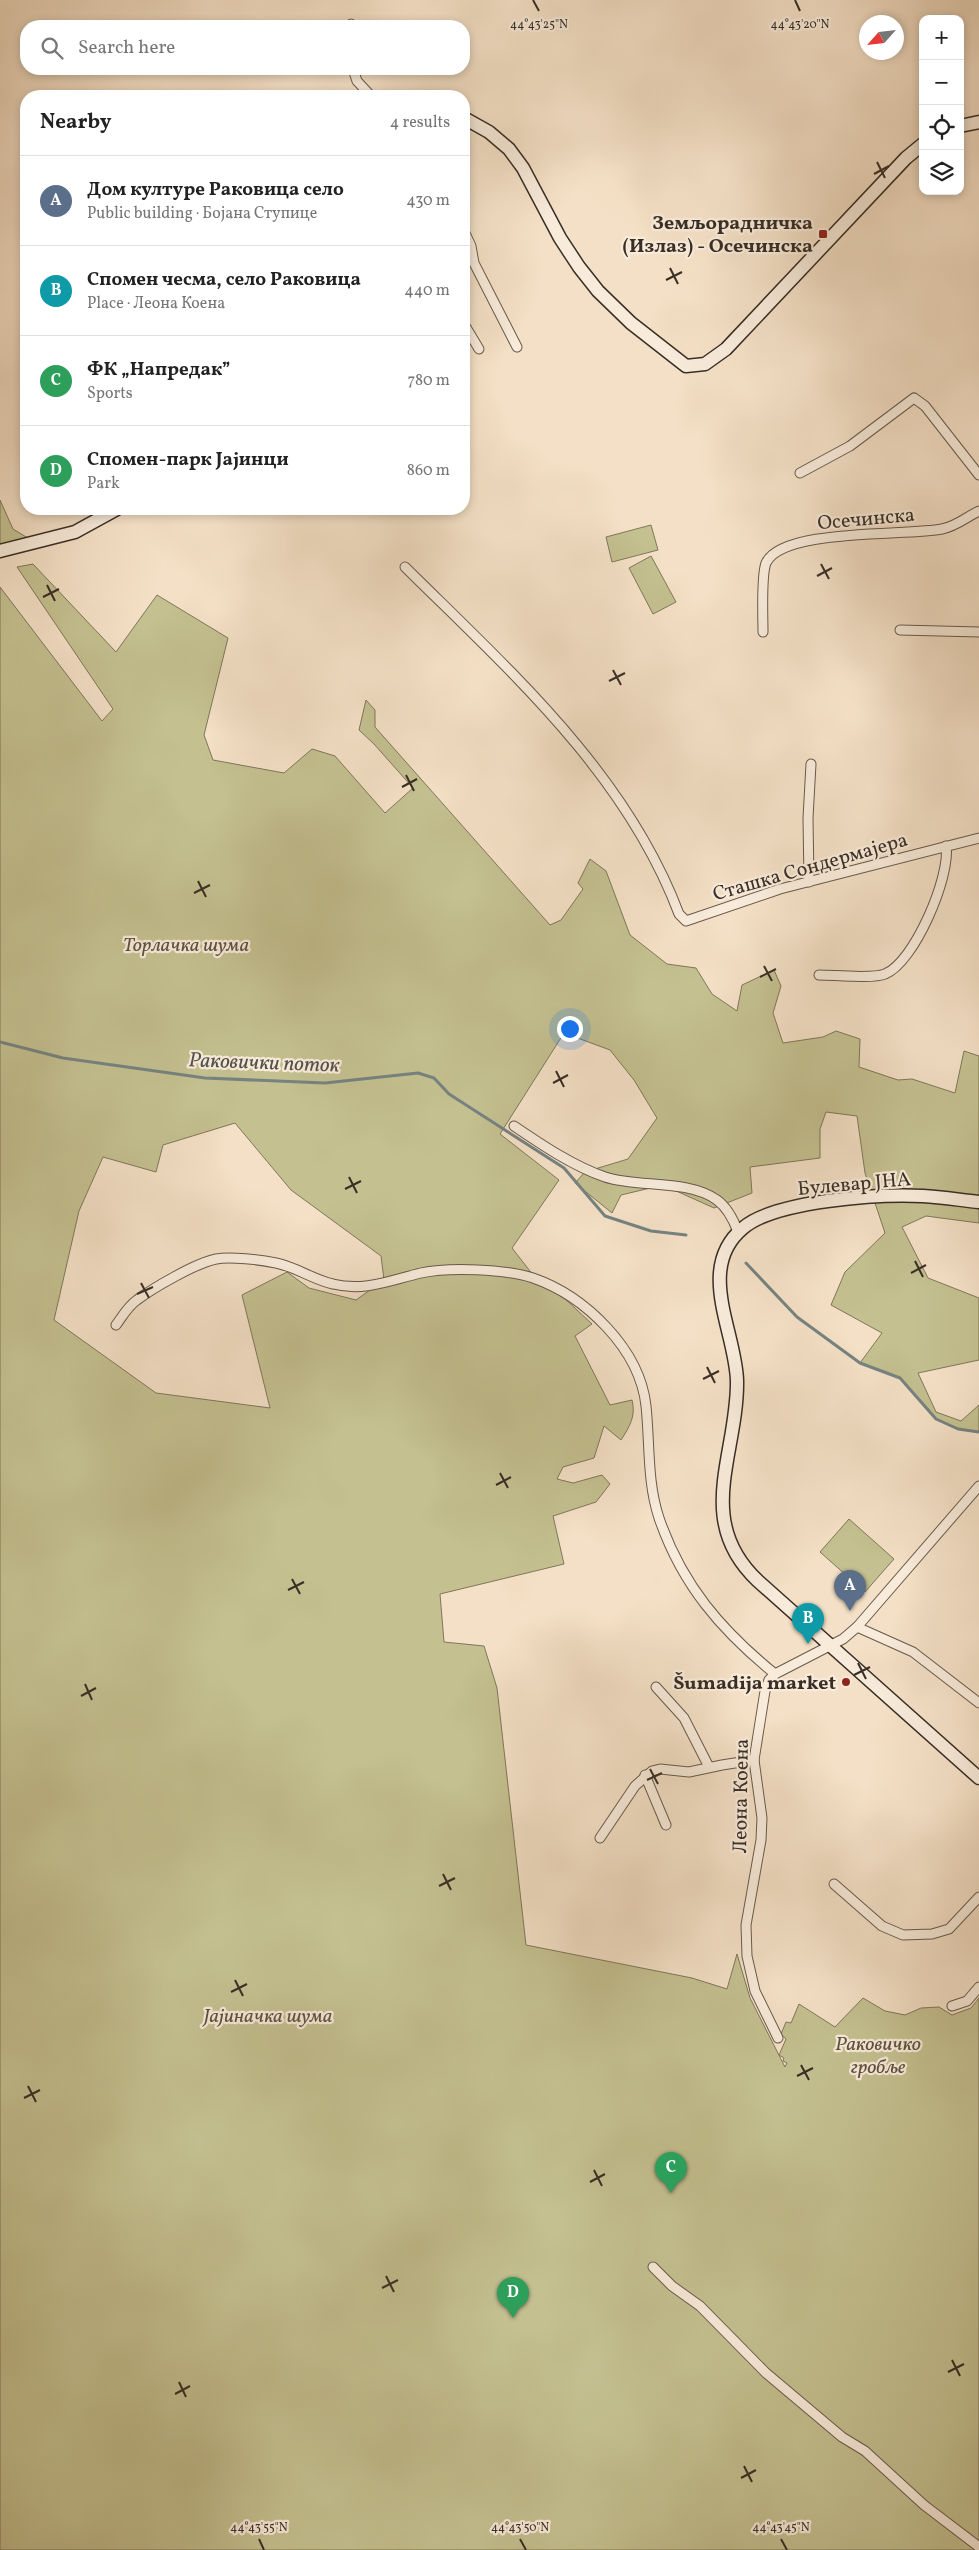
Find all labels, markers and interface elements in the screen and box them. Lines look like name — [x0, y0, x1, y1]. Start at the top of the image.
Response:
north arrow — [859, 15, 904, 60]
map controls — [919, 15, 964, 195]
button: + — [919, 15, 964, 60]
text: 44°43'25"N — [510, 17, 568, 33]
text: 44°43'20"N — [771, 17, 830, 33]
search box — [20, 20, 470, 75]
icon: search — [38, 34, 66, 62]
text: Search here — [78, 35, 175, 61]
button: − — [919, 60, 964, 105]
button: locate — [919, 105, 964, 150]
text: Nearby — [40, 108, 111, 137]
text: 4 results — [390, 112, 450, 134]
button: layers — [919, 150, 964, 195]
text: Дом културе Раковица село — [87, 177, 344, 203]
text: A — [50, 190, 62, 212]
text: 430 m — [406, 190, 450, 212]
text: Public building · Бојана Ступице — [87, 203, 317, 225]
place label: Земљорадничка (Излаз) - Осечинска — [623, 210, 813, 261]
marker: Земљорадничка (Излаз) - Осечинска — [817, 228, 829, 240]
text: Спомен чесма, село Раковица — [87, 267, 361, 293]
text: B — [51, 280, 61, 302]
text: 440 m — [404, 280, 450, 302]
text: Place · Леона Коена — [87, 293, 225, 315]
text: ФК „Напредак” — [87, 357, 231, 383]
text: C — [51, 370, 61, 392]
text: 780 m — [408, 370, 450, 392]
text: Sports — [87, 383, 133, 405]
text: Спомен-парк Јајинци — [87, 447, 289, 473]
text: D — [50, 460, 62, 482]
text: 860 m — [407, 460, 450, 482]
text: Park — [87, 473, 120, 495]
street label: Осечинска — [816, 502, 916, 538]
street label: Сташка Сондермајера — [710, 827, 911, 909]
park label: Торлачка шума — [123, 932, 249, 960]
your location — [557, 1016, 583, 1042]
water label: Раковички поток — [188, 1046, 341, 1081]
street label: Булевар ЈНА — [796, 1166, 912, 1204]
pin: A — [834, 1570, 866, 1611]
pin: B — [792, 1603, 824, 1644]
place label: Šumadija market — [673, 1670, 836, 1698]
marker: Šumadija market — [840, 1676, 852, 1688]
street label: Леона Коена — [727, 1738, 757, 1854]
park label: Јајиначка шума — [201, 2003, 333, 2031]
park label: Раковичко гробље — [835, 2031, 921, 2082]
pin: C — [655, 2152, 687, 2193]
pin: D — [497, 2277, 529, 2318]
text: 44°43'55"N — [230, 2520, 288, 2536]
text: 44°43'50"N — [491, 2520, 549, 2536]
text: 44°43'45"N — [752, 2520, 810, 2536]

